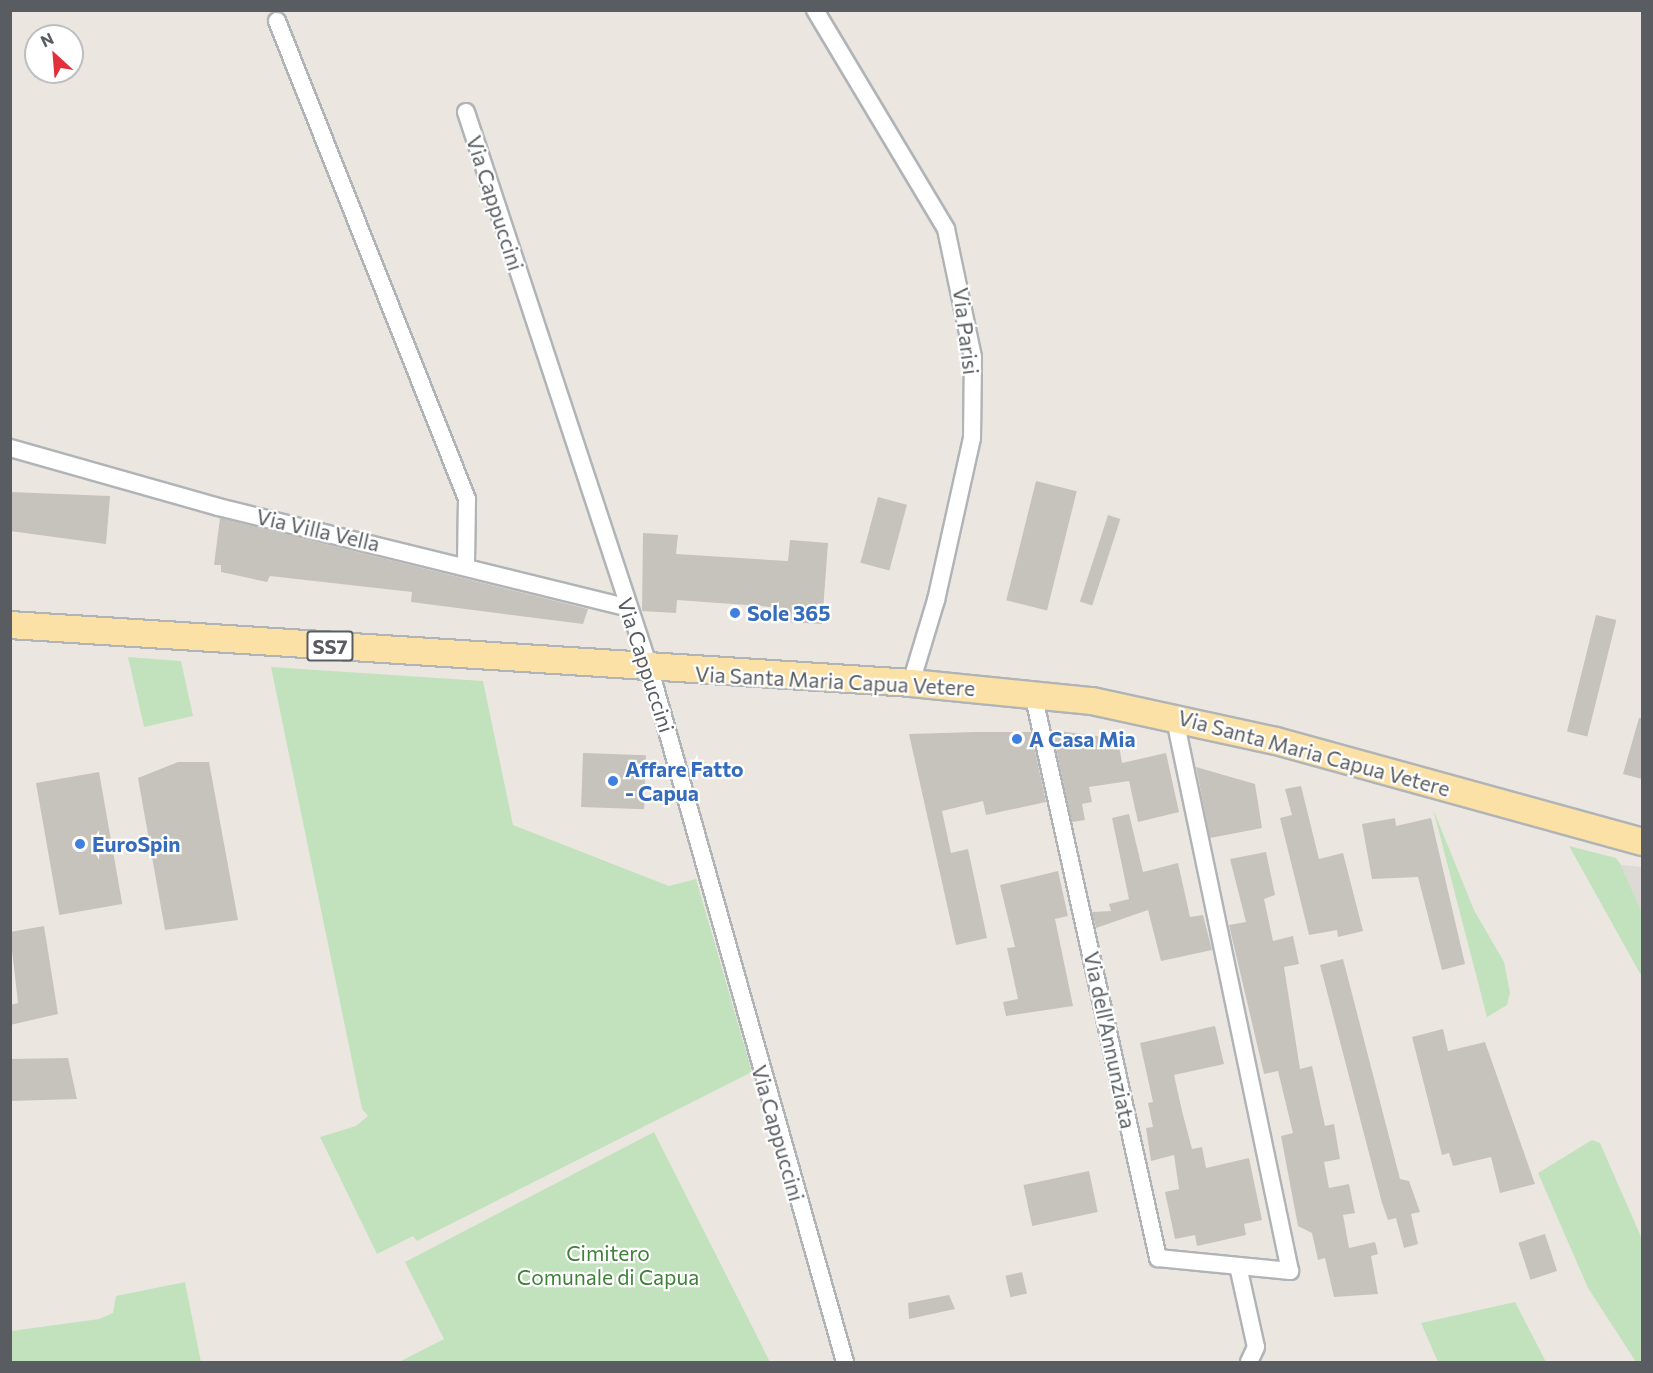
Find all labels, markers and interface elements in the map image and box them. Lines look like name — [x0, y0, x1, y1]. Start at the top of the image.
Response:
north arrow — [24, 24, 84, 84]
text: N — [37, 28, 56, 50]
street label: Via Cappuccini — [461, 132, 529, 274]
street label: Via Parisi — [948, 286, 984, 376]
street label: Via Villa Vella — [254, 504, 382, 556]
street label: Via Cappuccini — [612, 594, 680, 736]
place label: Sole 365 — [747, 600, 830, 626]
marker: Sole 365 — [728, 606, 742, 620]
road number: SS7 — [306, 629, 354, 663]
street label: Via Santa Maria Capua Vetere — [694, 661, 976, 701]
street label: Via Santa Maria Capua Vetere — [1175, 705, 1453, 801]
place label: A Casa Mia — [1029, 726, 1136, 752]
marker: A Casa Mia — [1010, 732, 1024, 746]
place label: Affare Fatto - Capua — [625, 756, 744, 806]
marker: Affare Fatto - Capua — [606, 774, 620, 788]
place label: EuroSpin — [92, 831, 180, 857]
marker: EuroSpin — [73, 837, 87, 851]
street label: Via dell'Annunziata — [1079, 949, 1141, 1131]
street label: Via Cappuccini — [747, 1062, 809, 1204]
park label: Cimitero Comunale di Capua — [517, 1240, 699, 1290]

